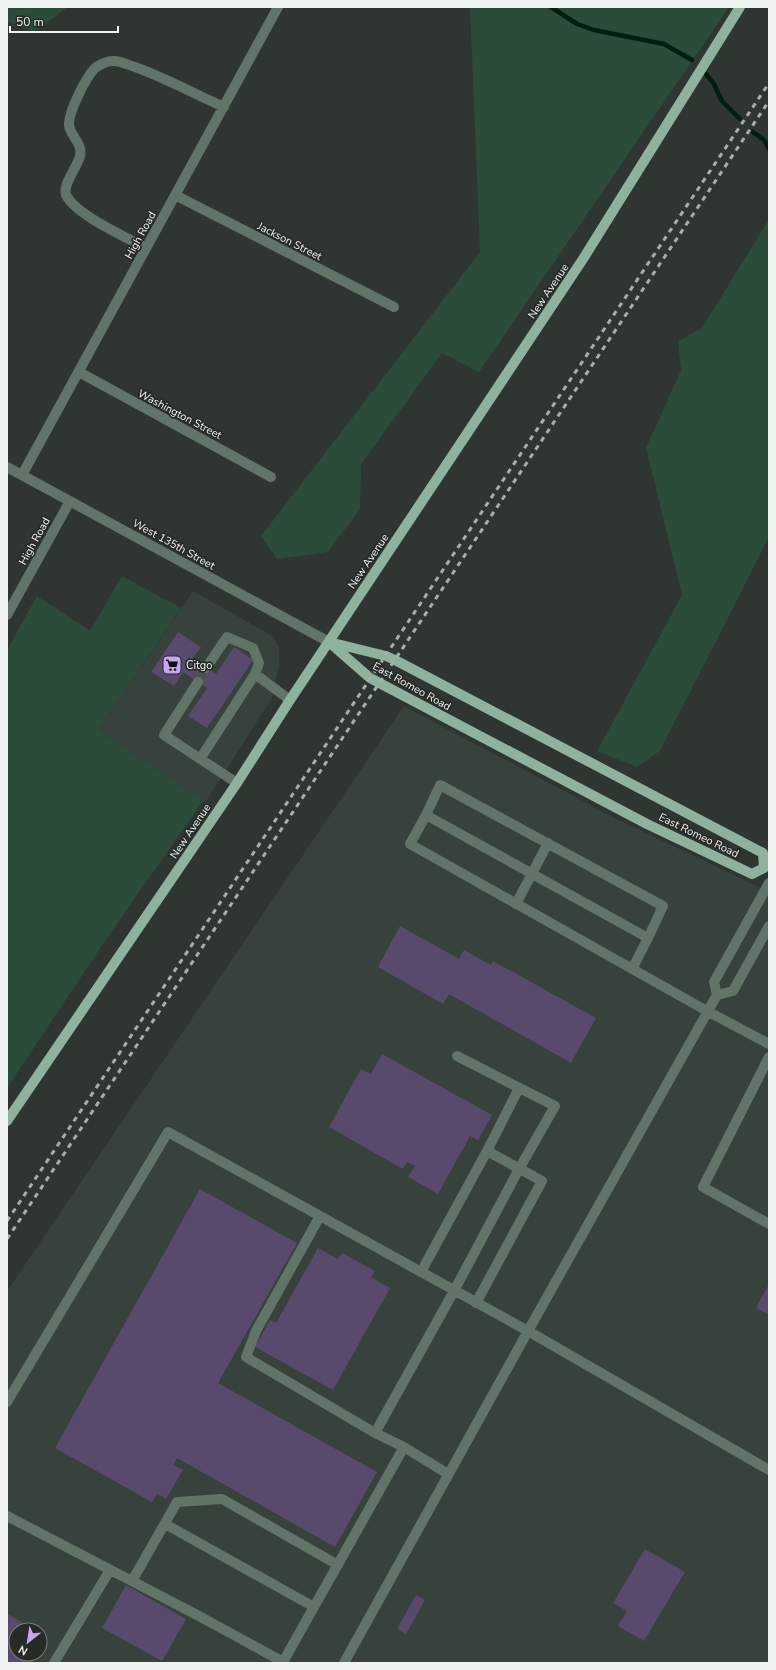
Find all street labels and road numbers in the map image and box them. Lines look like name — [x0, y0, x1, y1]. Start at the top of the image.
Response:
street label: High Road — [121, 209, 160, 262]
street label: Jackson Street — [254, 218, 325, 264]
street label: New Avenue — [524, 261, 572, 322]
street label: Washington Street — [135, 386, 225, 443]
street label: High Road — [15, 515, 54, 568]
street label: West 135th Street — [130, 516, 218, 573]
street label: New Avenue — [344, 531, 392, 592]
street label: East Romeo Road — [370, 659, 454, 714]
street label: New Avenue — [166, 801, 214, 862]
street label: East Romeo Road — [656, 810, 741, 861]

